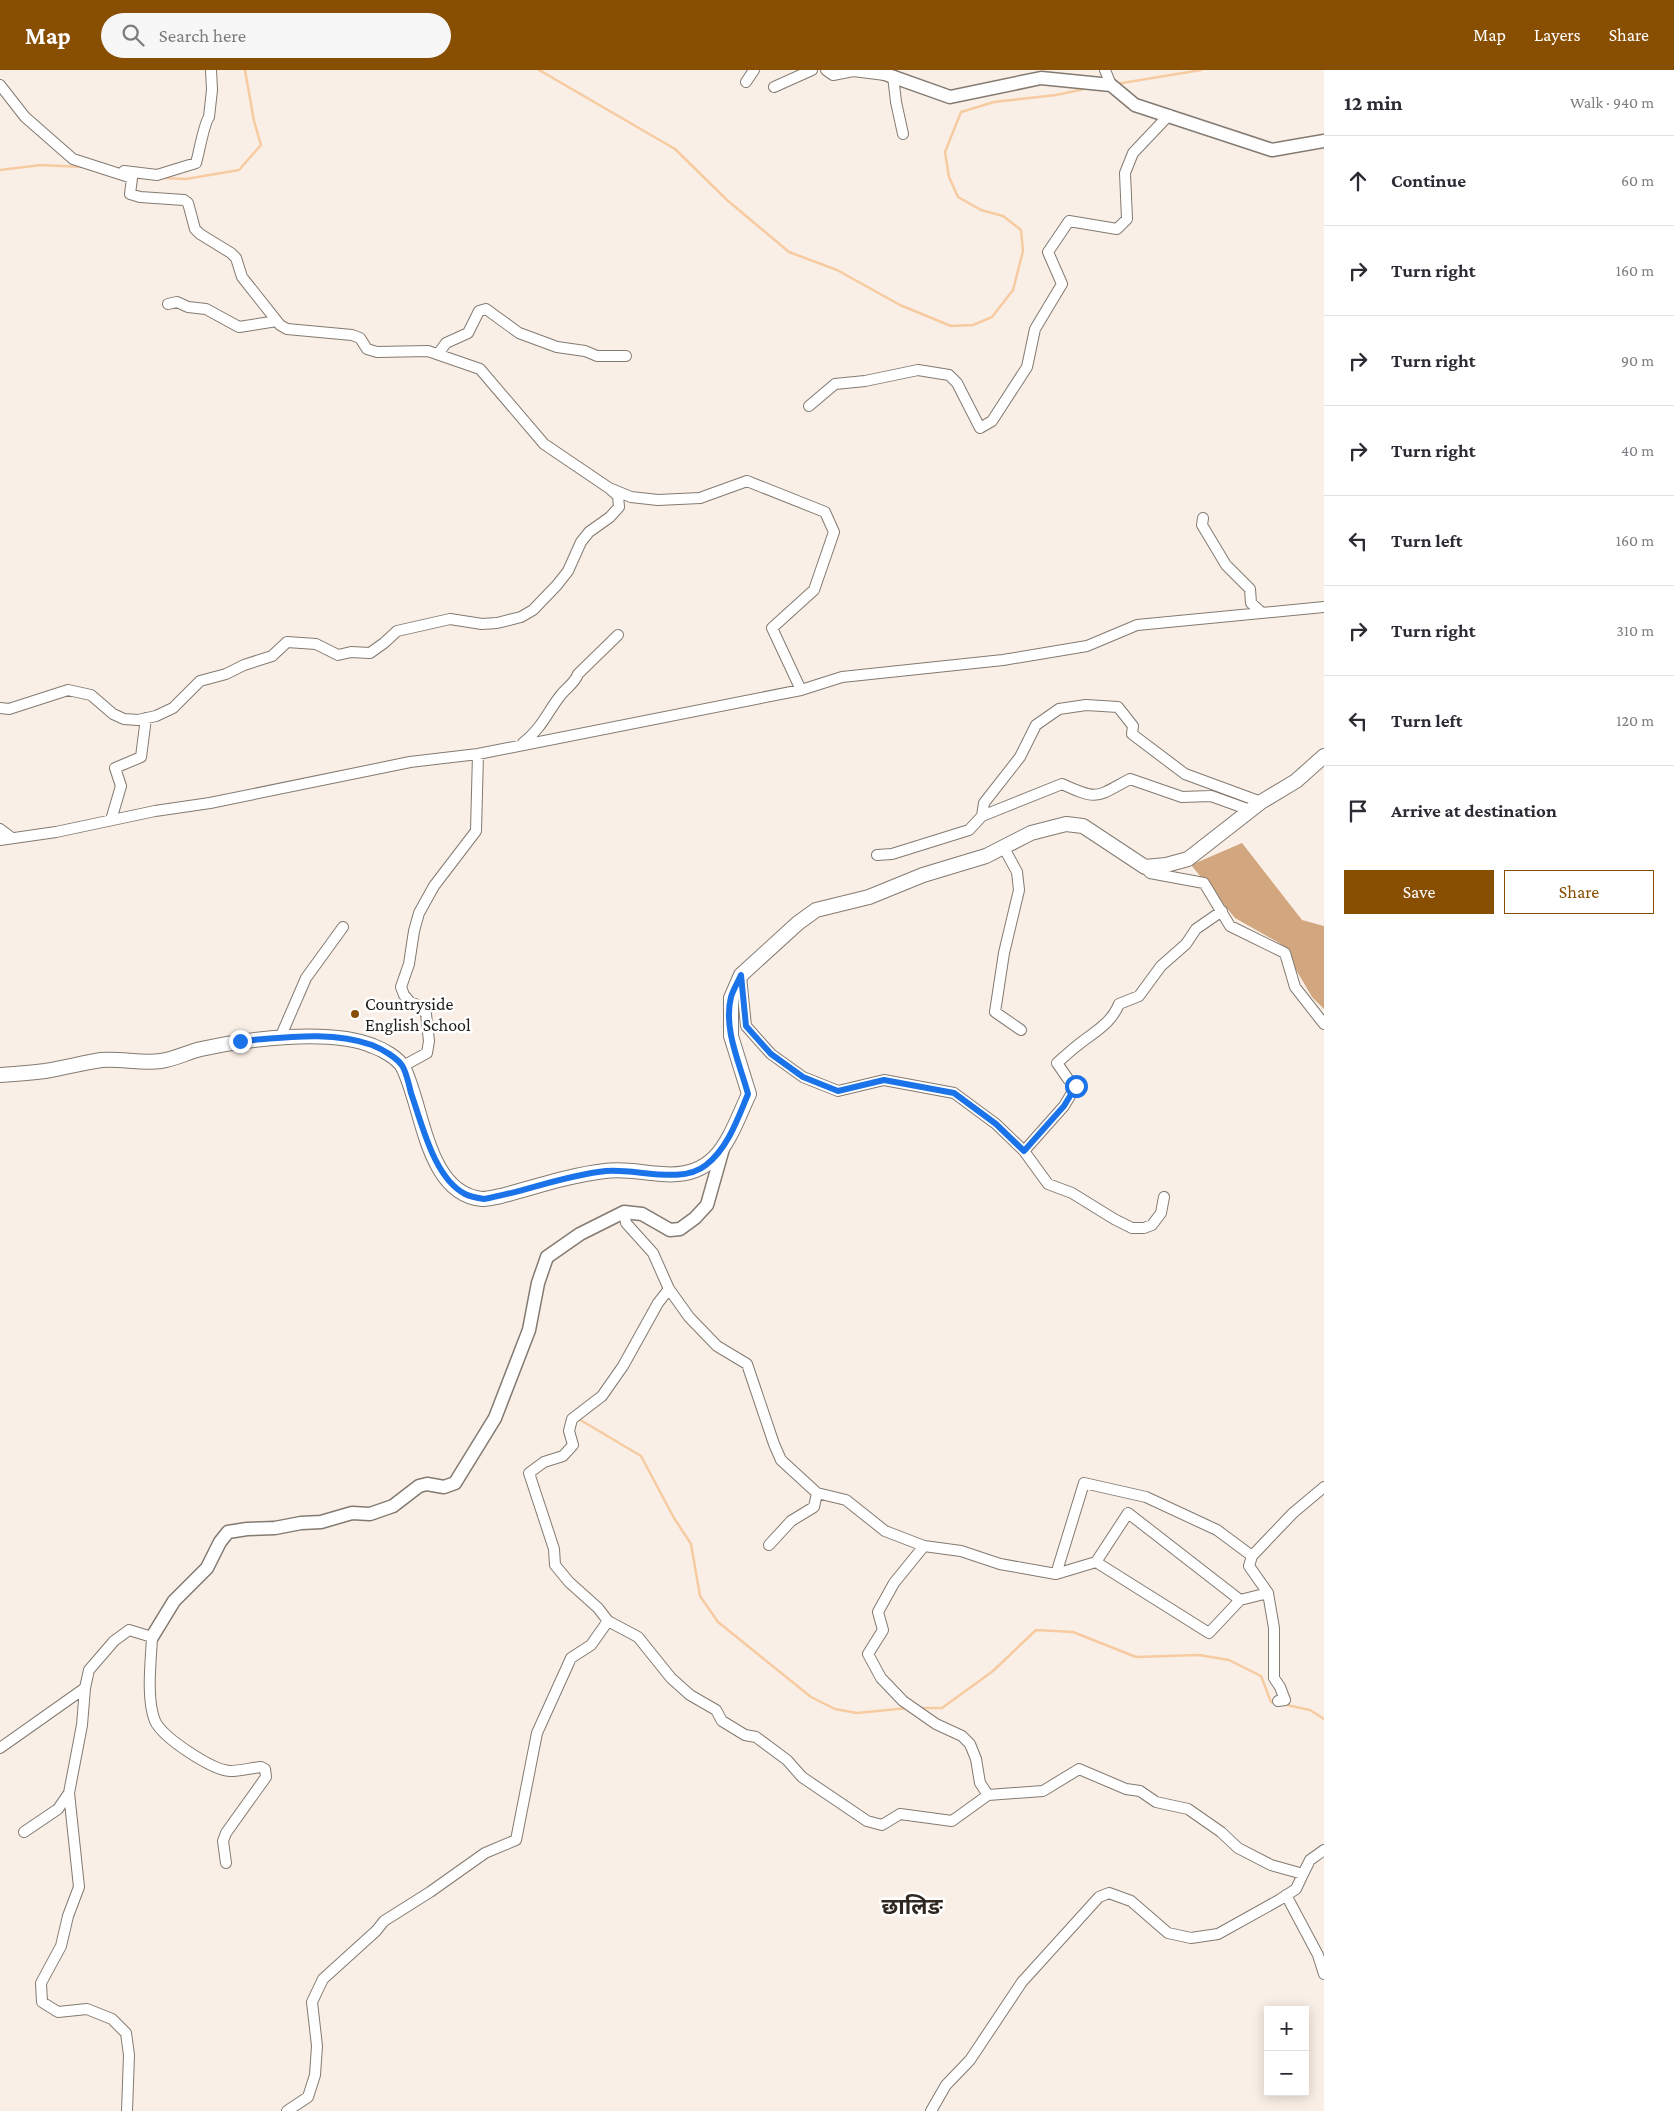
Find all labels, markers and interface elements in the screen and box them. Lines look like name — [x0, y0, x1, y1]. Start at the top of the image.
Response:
search box — [101, 13, 451, 58]
icon: search — [119, 21, 147, 49]
text: Map — [25, 22, 71, 49]
text: Search here — [159, 25, 246, 46]
text: Map — [1473, 25, 1506, 45]
text: Layers — [1534, 25, 1581, 45]
text: Share — [1609, 25, 1649, 45]
text: 12 min — [1344, 91, 1403, 115]
text: Walk · 940 m — [1570, 94, 1654, 111]
icon: ahead — [1344, 167, 1372, 195]
text: Continue — [1391, 170, 1466, 191]
text: 60 m — [1621, 172, 1654, 189]
icon: right — [1344, 257, 1372, 285]
text: Turn right — [1391, 260, 1476, 281]
text: 160 m — [1616, 262, 1654, 279]
icon: right — [1344, 347, 1372, 375]
text: Turn right — [1391, 350, 1476, 371]
text: 90 m — [1621, 352, 1654, 369]
icon: right — [1344, 437, 1372, 465]
text: Turn right — [1391, 440, 1476, 461]
text: 40 m — [1621, 442, 1654, 459]
icon: left — [1344, 527, 1372, 555]
text: Turn left — [1391, 530, 1463, 551]
text: 160 m — [1616, 532, 1654, 549]
icon: right — [1344, 617, 1372, 645]
text: Turn right — [1391, 620, 1476, 641]
text: 310 m — [1616, 622, 1654, 639]
icon: left — [1344, 707, 1372, 735]
text: Turn left — [1391, 710, 1463, 731]
text: 120 m — [1616, 712, 1654, 729]
icon: arrive — [1344, 797, 1372, 825]
text: Arrive at destination — [1391, 800, 1557, 821]
button: Save — [1344, 870, 1494, 914]
button: Share — [1504, 870, 1654, 914]
place label: Countryside English School — [365, 994, 471, 1035]
marker: Countryside English School — [349, 1008, 361, 1020]
route end — [229, 1030, 252, 1053]
route start — [1065, 1075, 1088, 1098]
district label: छालिङ — [882, 1894, 943, 1919]
map controls — [1264, 2006, 1309, 2096]
button: + — [1264, 2006, 1309, 2051]
button: − — [1264, 2051, 1309, 2096]

